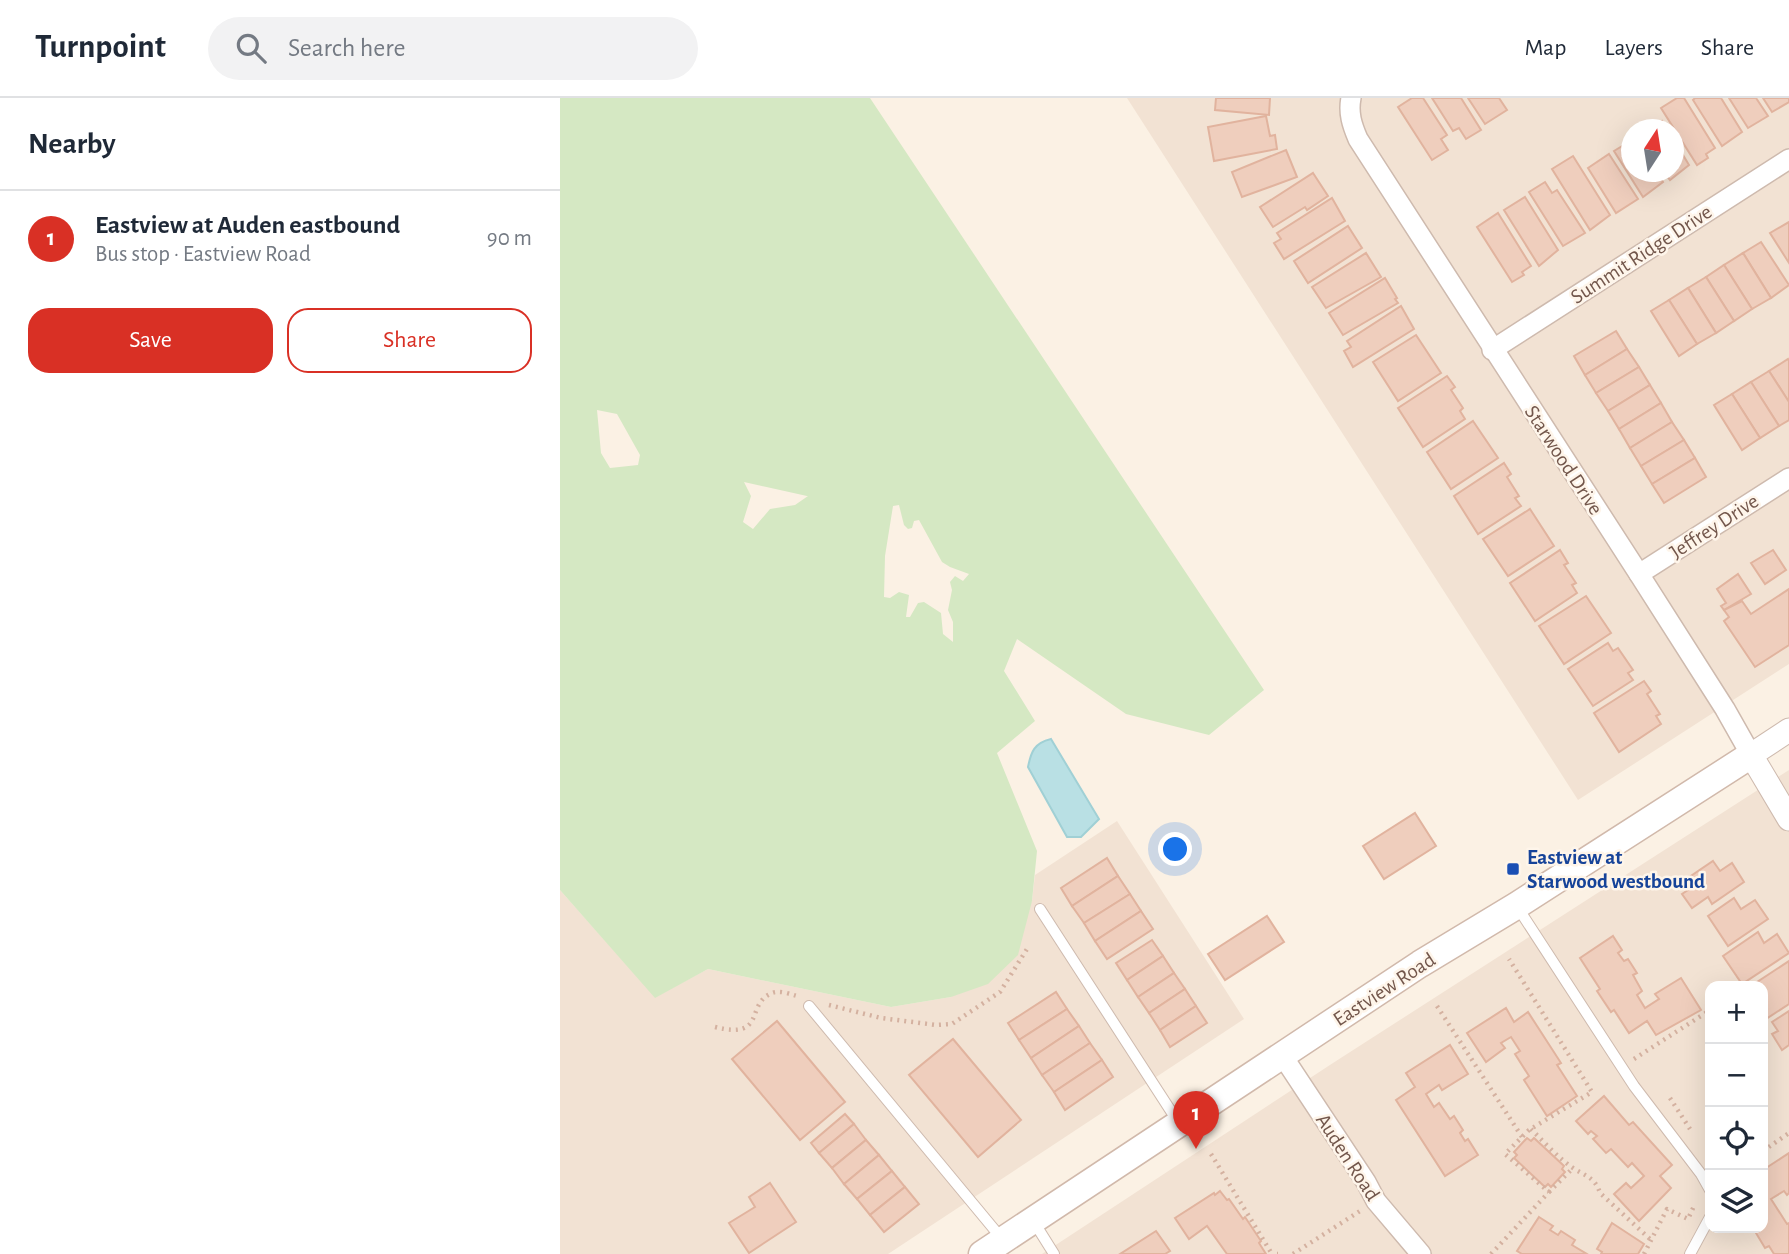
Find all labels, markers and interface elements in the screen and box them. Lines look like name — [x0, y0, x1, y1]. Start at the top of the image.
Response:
search box — [208, 17, 698, 80]
icon: search — [232, 29, 270, 67]
text: Turnpoint — [35, 31, 166, 64]
text: Search here — [288, 35, 406, 61]
text: Map — [1524, 36, 1566, 60]
text: Layers — [1604, 36, 1663, 60]
text: Share — [1701, 36, 1754, 60]
north arrow — [1621, 119, 1684, 182]
text: Nearby — [28, 129, 116, 159]
street label: Summit Ridge Drive — [1567, 201, 1716, 308]
text: Eastview at Auden eastbound — [95, 212, 400, 238]
text: 1 — [47, 227, 55, 250]
text: 90 m — [487, 227, 532, 250]
text: Bus stop · Eastview Road — [95, 243, 311, 266]
button: Save — [28, 308, 273, 373]
button: Share — [287, 308, 532, 373]
street label: Starwood Drive — [1521, 402, 1607, 519]
street label: Jeffrey Drive — [1666, 490, 1762, 563]
your location — [1158, 832, 1192, 866]
place label: Eastview at Starwood westbound — [1527, 847, 1705, 892]
marker: Eastview at Starwood westbound — [1505, 861, 1521, 877]
street label: Eastview Road — [1330, 949, 1439, 1030]
map controls — [1705, 981, 1768, 1233]
button: + — [1705, 981, 1768, 1044]
button: − — [1705, 1044, 1768, 1107]
pin: 1 — [1173, 1091, 1219, 1149]
button: locate — [1705, 1107, 1768, 1170]
street label: Auden Road — [1312, 1110, 1383, 1205]
button: layers — [1705, 1170, 1768, 1233]

